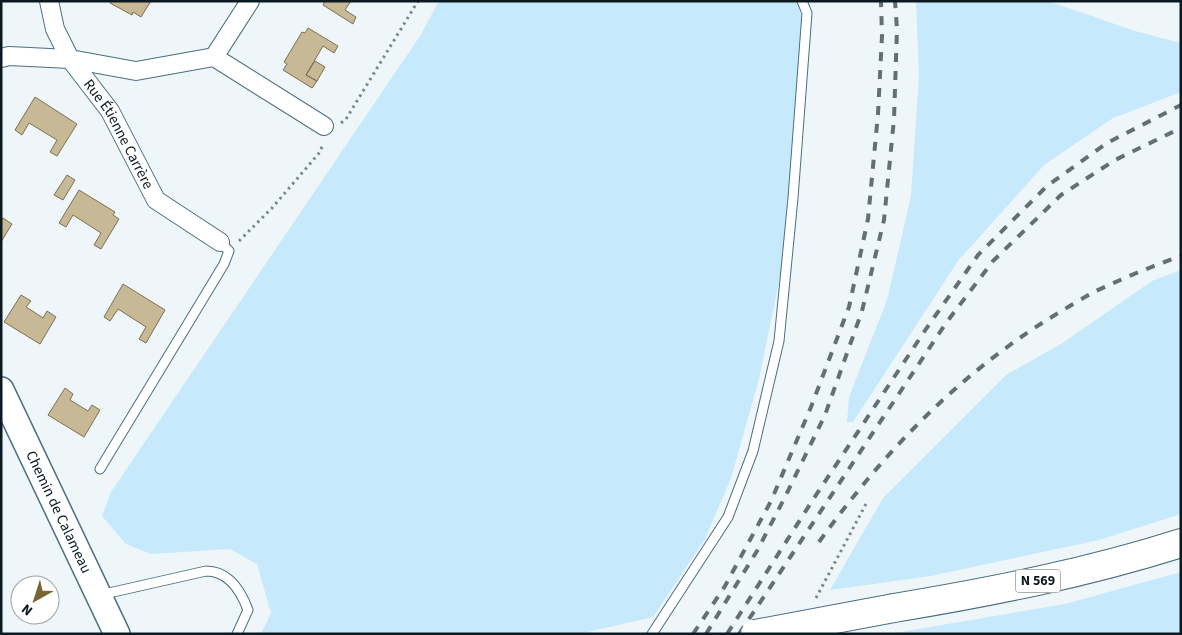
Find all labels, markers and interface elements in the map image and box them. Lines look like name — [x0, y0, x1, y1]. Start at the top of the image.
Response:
street label: Rue Étienne Carrère — [79, 75, 159, 193]
street label: Chemin de Calameau — [21, 447, 97, 577]
road number: N 569 — [1016, 570, 1060, 592]
north arrow — [10, 575, 60, 625]
text: N — [18, 599, 37, 620]

